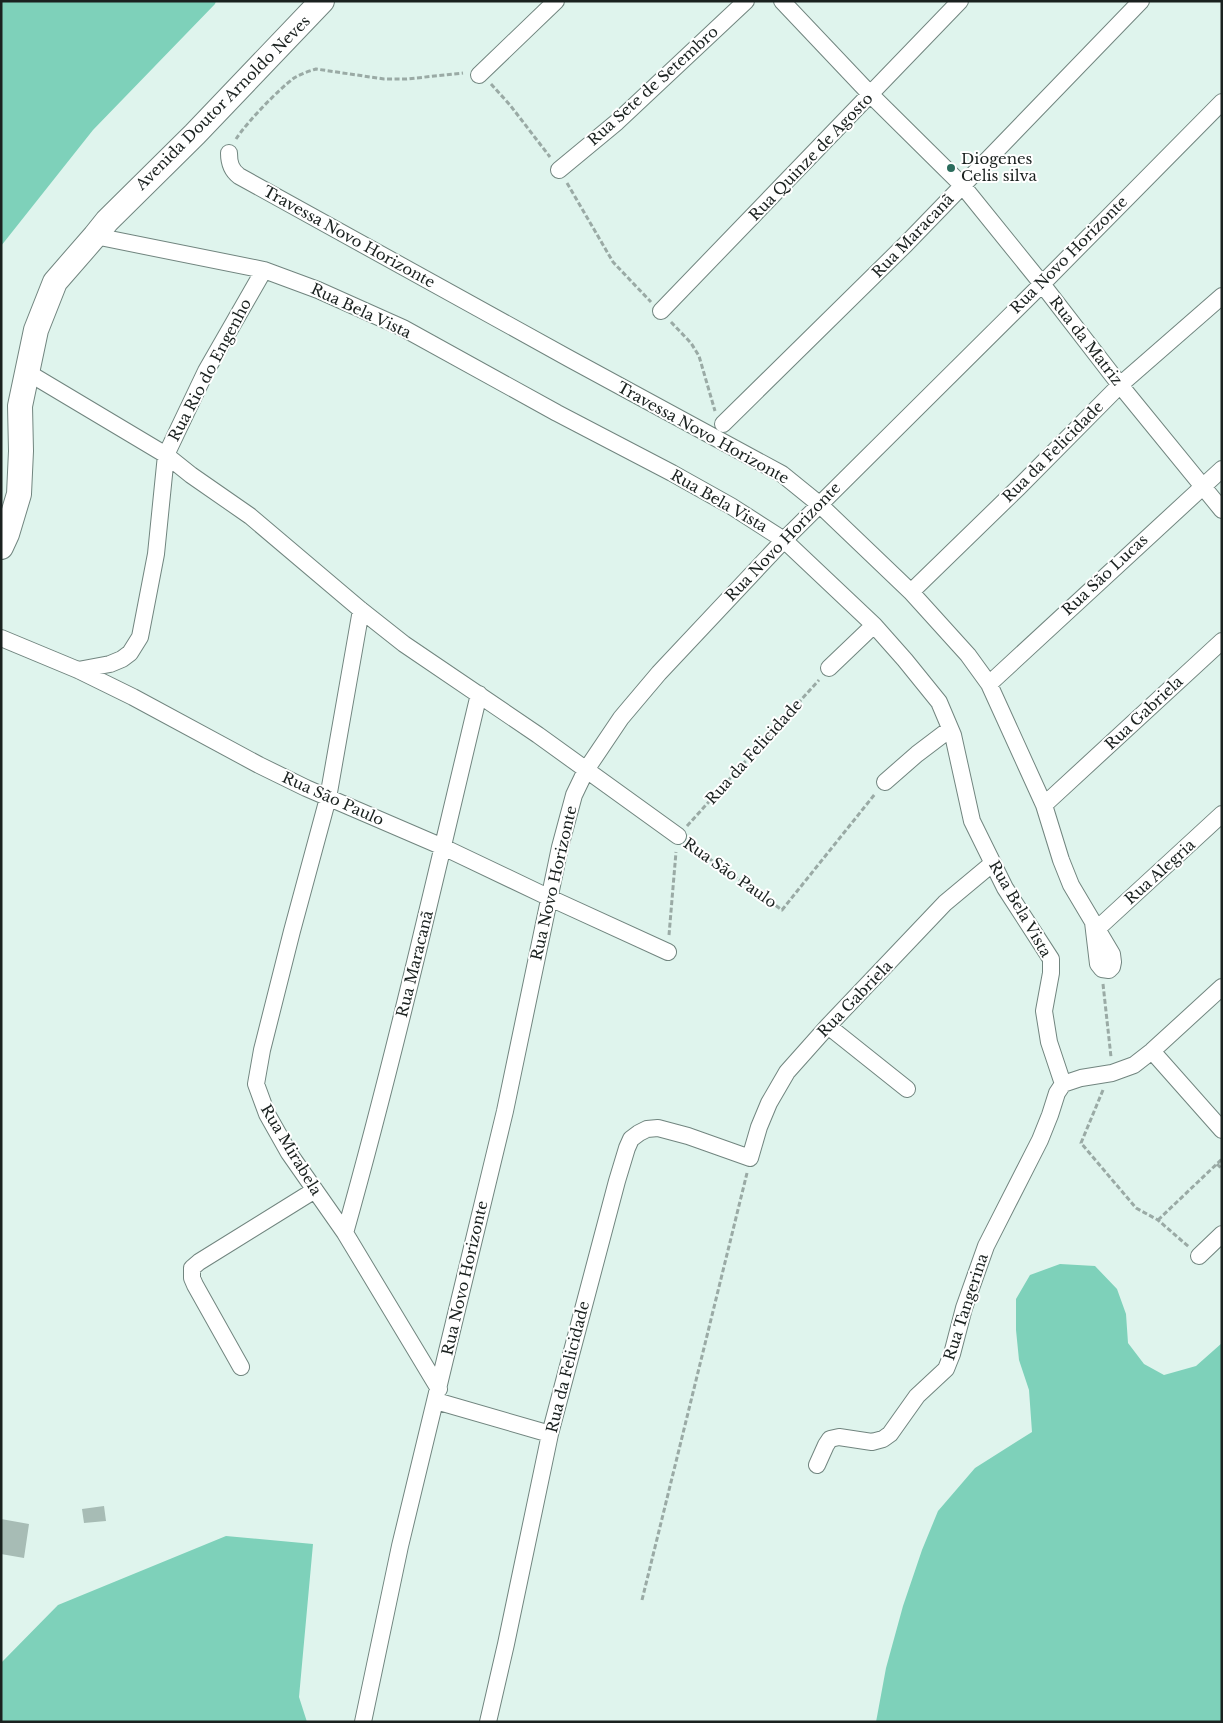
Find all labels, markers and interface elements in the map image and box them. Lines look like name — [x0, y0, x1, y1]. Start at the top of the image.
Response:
street label: Avenida Doutor Arnoldo Neves — [131, 11, 314, 195]
street label: Rua Sete de Setembro — [583, 22, 722, 149]
street label: Rua Quinze de Agosto — [745, 89, 877, 225]
place label: Diogenes Celis silva — [961, 149, 1037, 185]
marker: Diogenes Celis silva — [945, 162, 957, 174]
street label: Travessa Novo Horizonte — [260, 181, 438, 292]
street label: Rua Maracanã — [868, 189, 958, 282]
street label: Rua Novo Horizonte — [1006, 192, 1131, 317]
street label: Rua Bela Vista — [308, 279, 415, 342]
street label: Rua da Matriz — [1046, 292, 1127, 389]
street label: Rua Rio do Engenho — [164, 295, 255, 444]
street label: Travessa Novo Horizonte — [614, 377, 792, 488]
street label: Rua da Felicidade — [998, 397, 1107, 506]
street label: Rua Bela Vista — [667, 465, 772, 536]
street label: Rua Novo Horizonte — [721, 478, 844, 605]
street label: Rua São Lucas — [1058, 530, 1152, 619]
street label: Rua Gabriela — [1101, 671, 1187, 754]
street label: Rua da Felicidade — [701, 695, 806, 808]
street label: Rua São Paulo — [279, 768, 387, 830]
street label: Rua Novo Horizonte — [526, 804, 581, 962]
street label: Rua São Paulo — [680, 833, 781, 912]
street label: Rua Alegria — [1120, 835, 1199, 908]
street label: Rua Bela Vista — [985, 857, 1056, 961]
street label: Rua Maracanã — [392, 908, 437, 1019]
street label: Rua Gabriela — [813, 956, 897, 1041]
street label: Rua Mirabela — [257, 1101, 326, 1199]
street label: Rua Novo Horizonte — [437, 1199, 492, 1357]
street label: Rua Tangerina — [939, 1250, 992, 1363]
street label: Rua da Felicidade — [542, 1299, 593, 1435]

